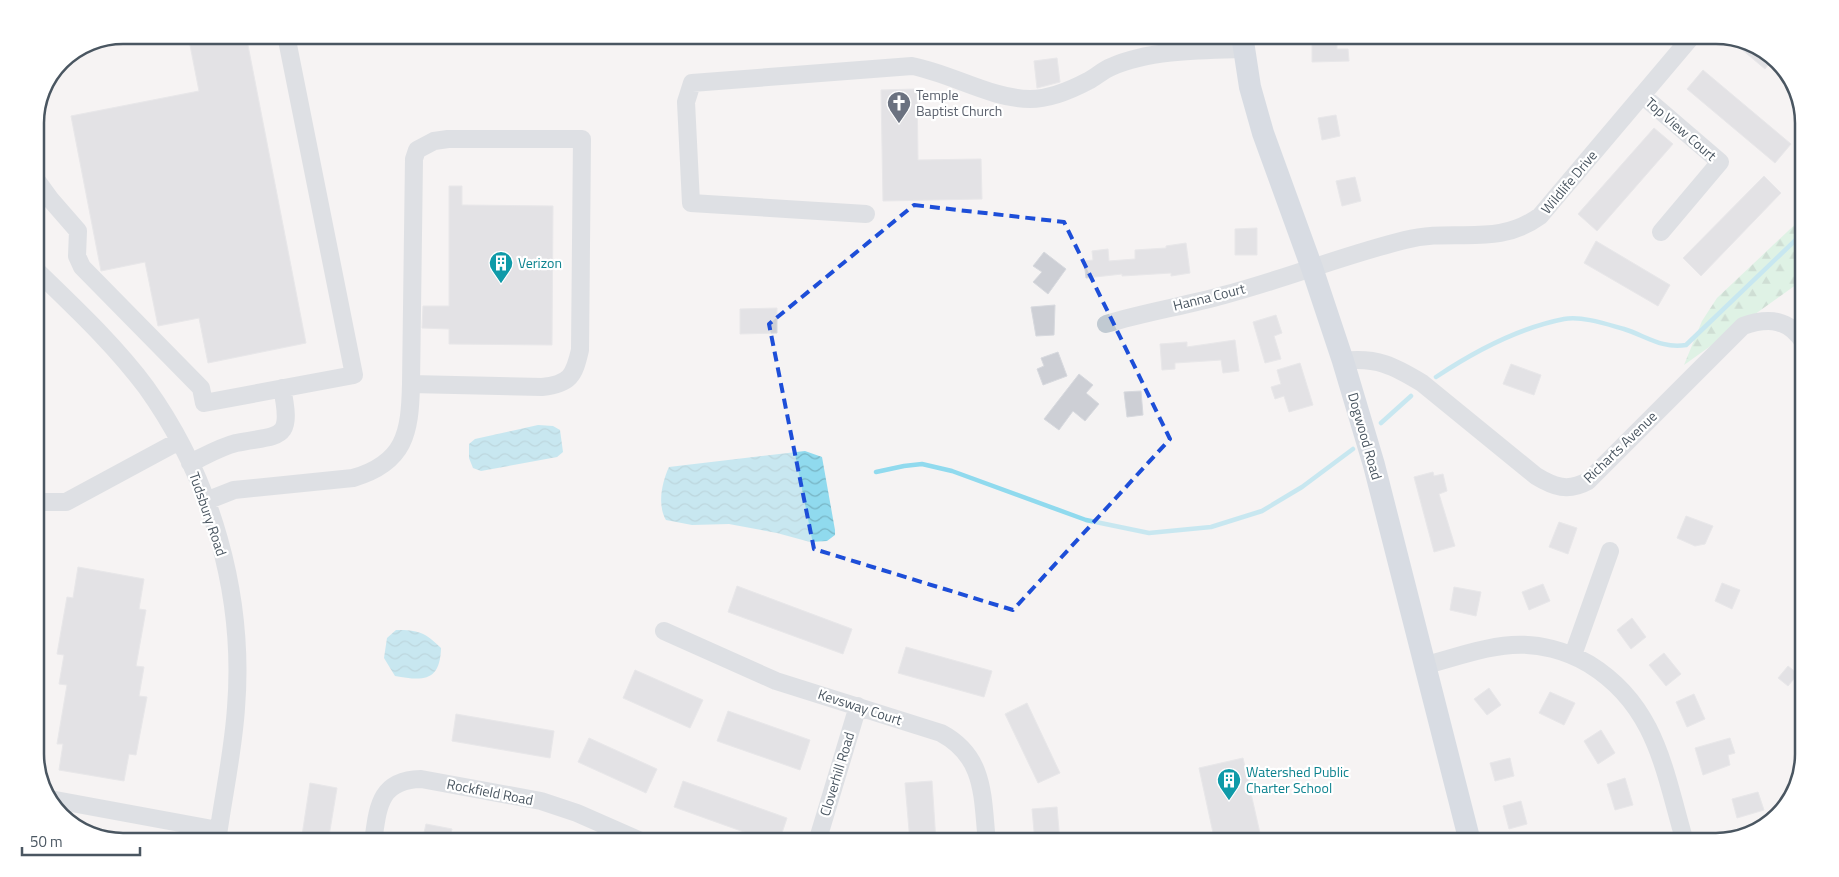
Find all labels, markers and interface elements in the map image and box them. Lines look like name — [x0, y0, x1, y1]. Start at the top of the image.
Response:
place label: Temple Baptist Church — [916, 84, 1002, 121]
church icon: Temple Baptist Church — [886, 90, 912, 124]
street label: Top View Court — [1641, 92, 1721, 165]
street label: Wildlife Drive — [1536, 145, 1602, 218]
building icon: Verizon — [488, 250, 514, 284]
place label: Verizon — [518, 252, 562, 273]
street label: Hanna Court — [1171, 277, 1247, 316]
street label: Dogwood Road — [1343, 390, 1388, 482]
street label: Richarts Avenue — [1578, 406, 1661, 487]
street label: Tudsbury Road — [184, 469, 233, 559]
street label: Kevsway Court — [815, 683, 905, 730]
street label: Cloverhill Road — [814, 729, 859, 819]
place label: Watershed Public Charter School — [1246, 761, 1349, 798]
building icon: Watershed Public Charter School — [1216, 767, 1242, 801]
street label: Rockfield Road — [445, 773, 535, 810]
scale bar — [22, 824, 140, 856]
text: 50 m — [30, 830, 63, 853]

